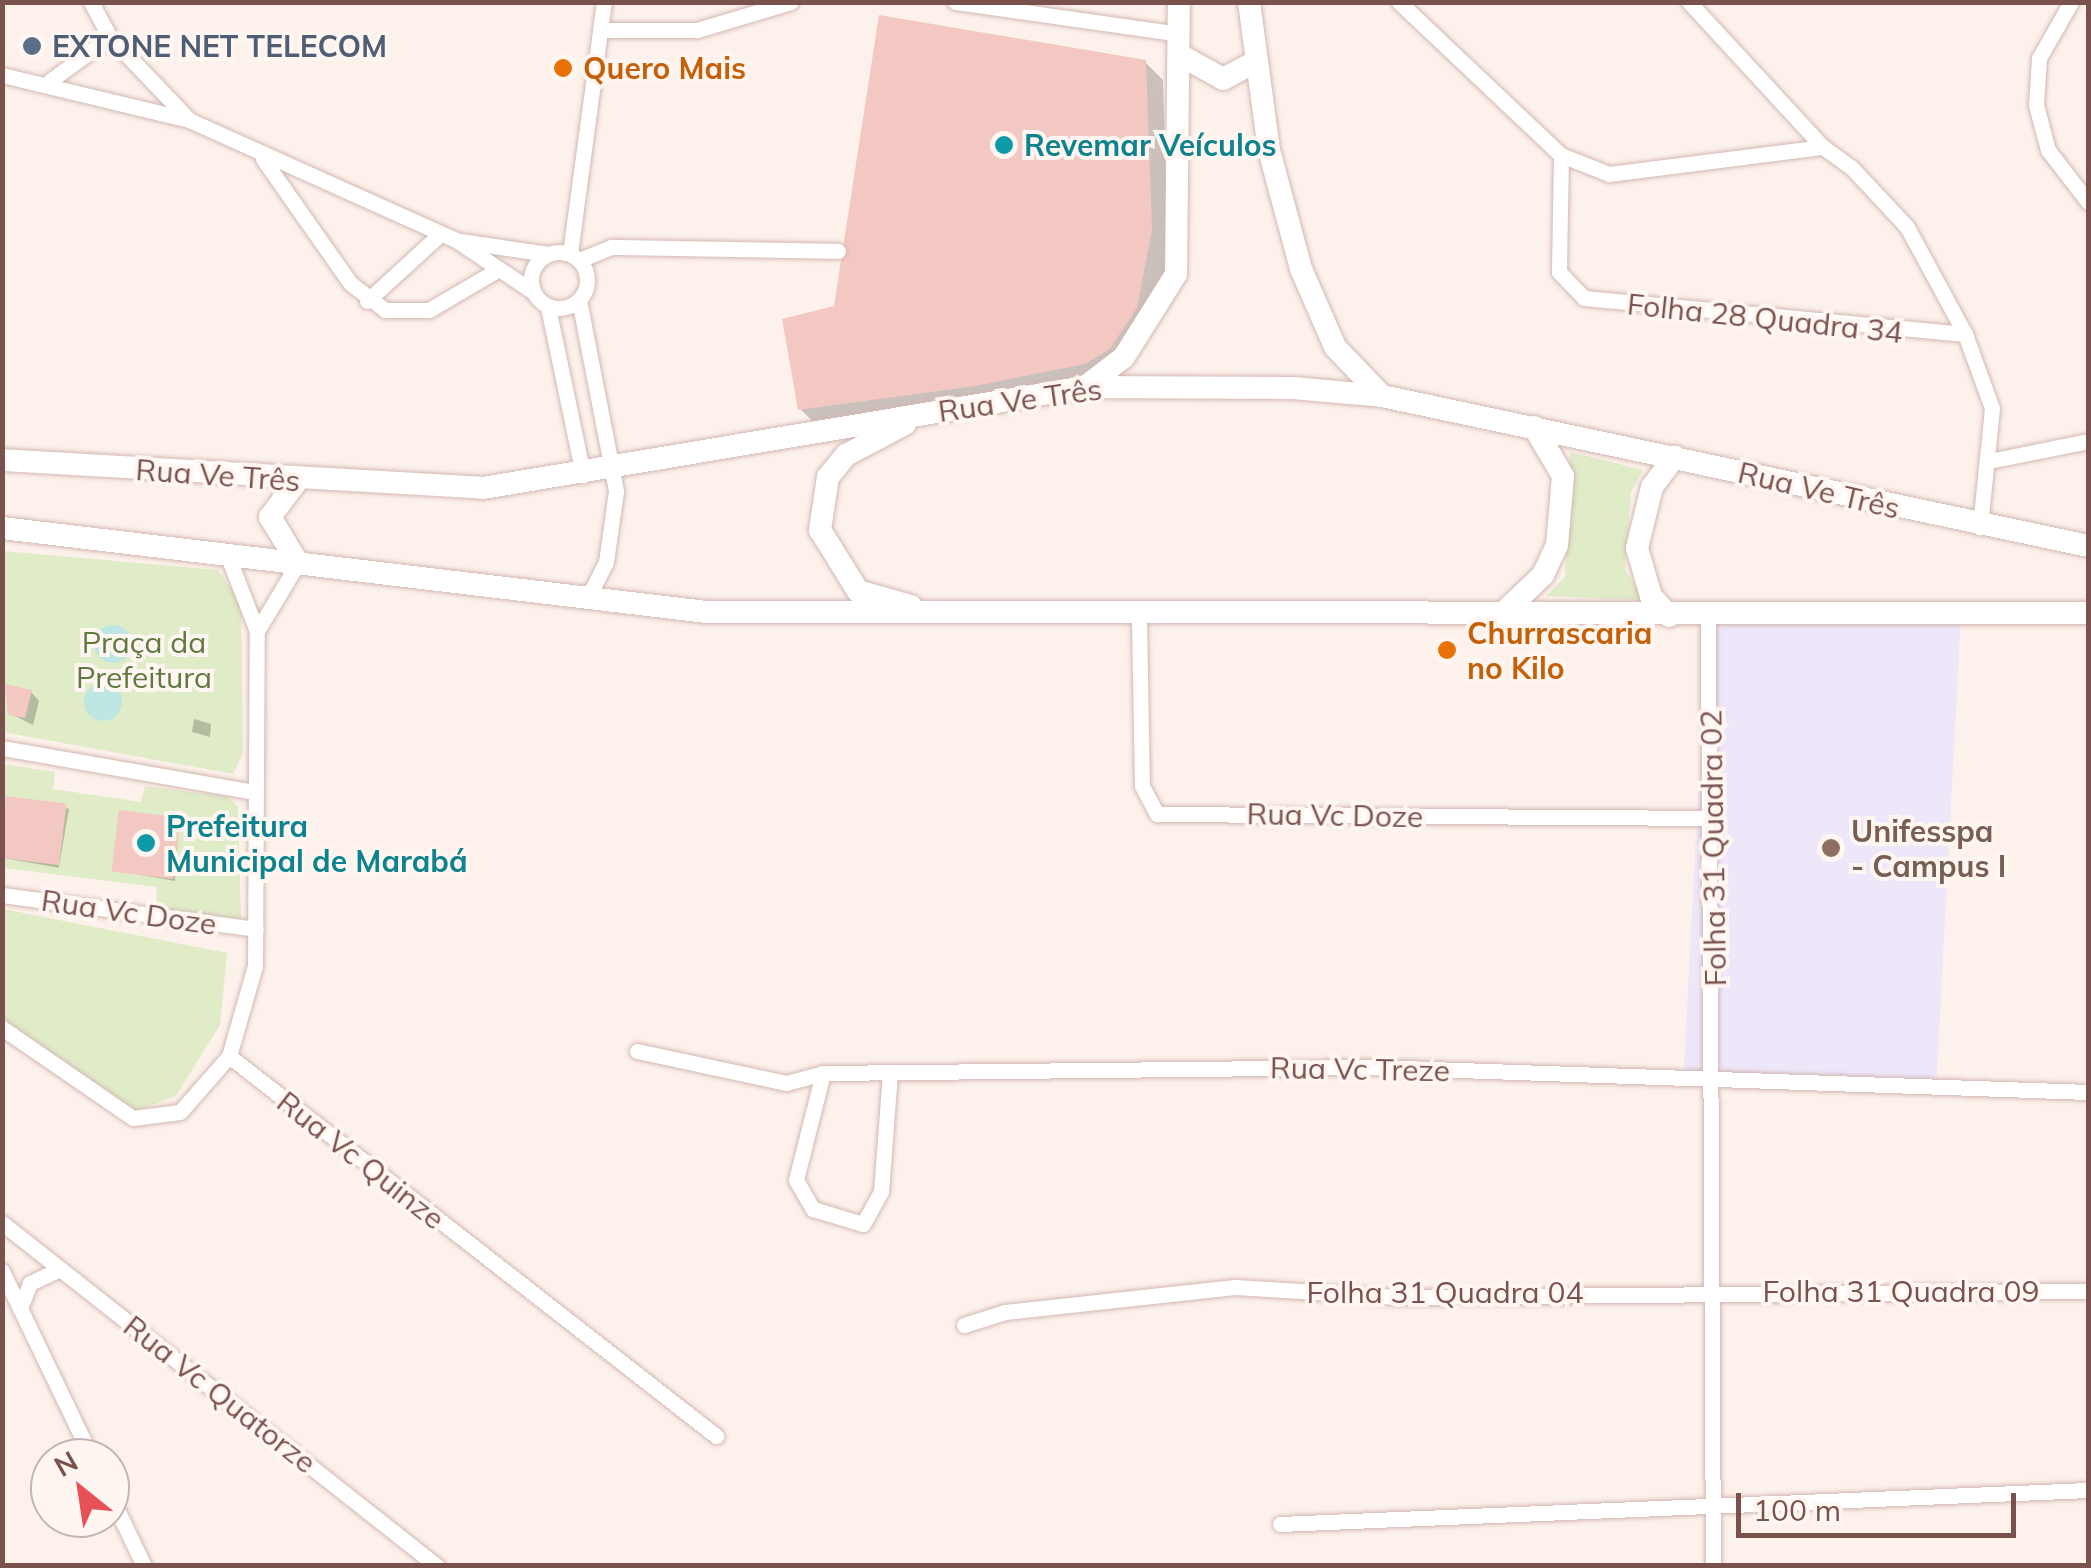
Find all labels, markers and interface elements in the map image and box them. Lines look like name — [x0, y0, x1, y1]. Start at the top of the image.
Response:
place label: EXTONE NET TELECOM — [52, 28, 387, 64]
marker: EXTONE NET TELECOM — [21, 35, 43, 57]
place label: Quero Mais — [583, 50, 746, 86]
marker: Quero Mais — [552, 57, 574, 79]
place label: Revemar Veículos — [1024, 127, 1277, 163]
marker: Revemar Veículos — [993, 134, 1015, 156]
street label: Folha 28 Quadra 34 — [1625, 286, 1905, 350]
street label: Rua Ve Três — [936, 371, 1104, 429]
street label: Rua Ve Três — [134, 451, 302, 499]
street label: Rua Ve Três — [1735, 454, 1903, 526]
place label: Churrascaria no Kilo — [1467, 615, 1652, 686]
park label: Praça da Prefeitura — [76, 624, 212, 694]
marker: Churrascaria no Kilo — [1436, 639, 1458, 661]
street label: Folha 31 Quadra 02 — [1693, 709, 1733, 987]
street label: Rua Vc Doze — [1246, 795, 1424, 835]
place label: Prefeitura Municipal de Marabá — [166, 808, 467, 878]
place label: Unifesspa - Campus I — [1851, 813, 2006, 884]
marker: Prefeitura Municipal de Marabá — [135, 832, 157, 854]
marker: Unifesspa - Campus I — [1820, 837, 1842, 859]
street label: Rua Vc Doze — [39, 882, 219, 942]
street label: Rua Vc Treze — [1270, 1049, 1450, 1089]
street label: Rua Vc Quinze — [270, 1083, 452, 1237]
street label: Folha 31 Quadra 09 — [1763, 1273, 2039, 1309]
street label: Folha 31 Quadra 04 — [1307, 1274, 1583, 1310]
street label: Rua Vc Quatorze — [117, 1308, 323, 1480]
north arrow — [30, 1438, 130, 1538]
text: N — [48, 1443, 84, 1484]
scale bar — [1741, 1473, 2021, 1535]
text: 100 m — [1753, 1491, 1841, 1529]

